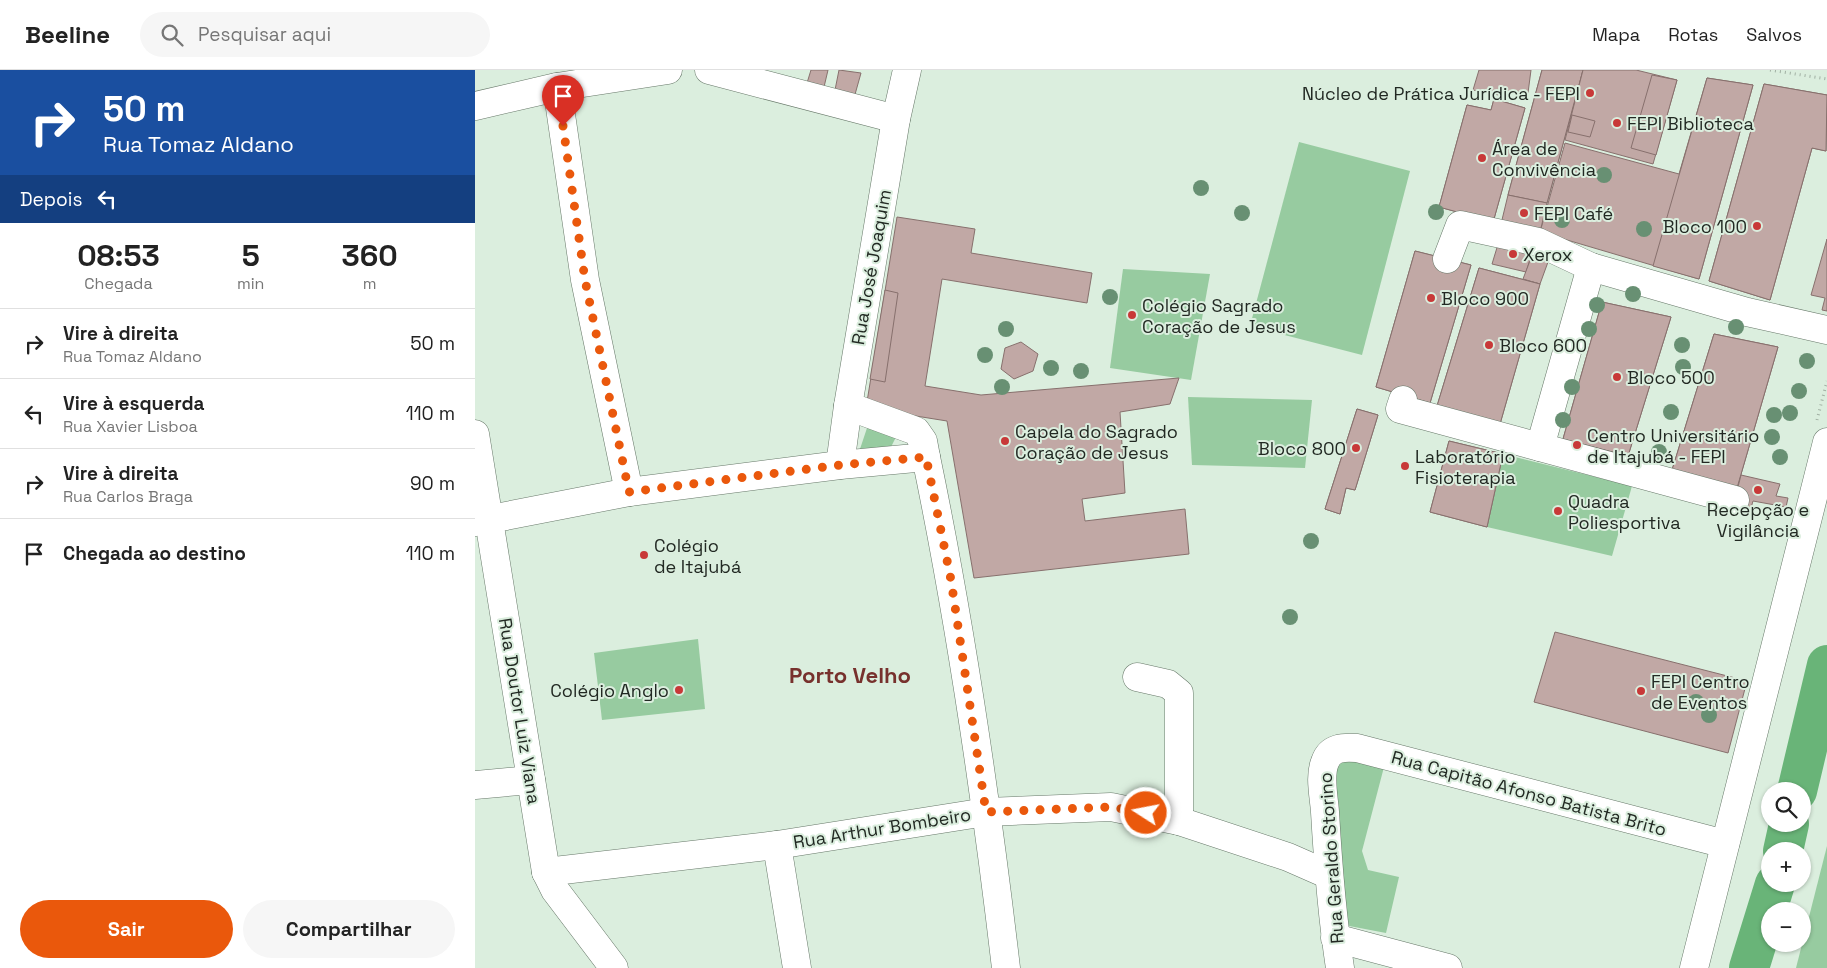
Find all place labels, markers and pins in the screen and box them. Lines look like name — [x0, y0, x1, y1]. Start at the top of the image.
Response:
pin — [542, 75, 584, 126]
place label: Núcleo de Prática Jurídica - FEPI — [1302, 82, 1580, 105]
marker: Núcleo de Prática Jurídica - FEPI — [1584, 87, 1596, 99]
place label: FEPI Biblioteca — [1627, 112, 1754, 135]
marker: FEPI Biblioteca — [1611, 117, 1623, 129]
place label: Área de Convivência — [1492, 137, 1596, 181]
marker: Área de Convivência — [1476, 152, 1488, 164]
place label: FEPI Café — [1534, 202, 1613, 225]
marker: FEPI Café — [1518, 207, 1530, 219]
place label: Bloco 100 — [1662, 215, 1747, 238]
marker: Bloco 100 — [1751, 220, 1763, 232]
place label: Xerox — [1523, 243, 1572, 266]
marker: Xerox — [1507, 248, 1519, 260]
place label: Bloco 900 — [1441, 287, 1529, 310]
marker: Bloco 900 — [1425, 292, 1437, 304]
place label: Colégio Sagrado Coração de Jesus — [1142, 294, 1296, 338]
marker: Colégio Sagrado Coração de Jesus — [1126, 309, 1138, 321]
place label: Bloco 600 — [1499, 334, 1587, 357]
marker: Bloco 600 — [1483, 339, 1495, 351]
place label: Bloco 500 — [1627, 366, 1715, 389]
marker: Bloco 500 — [1611, 371, 1623, 383]
place label: Capela do Sagrado Coração de Jesus — [1015, 420, 1178, 464]
place label: Centro Universitário de Itajubá - FEPI — [1587, 424, 1759, 468]
marker: Capela do Sagrado Coração de Jesus — [999, 435, 1011, 447]
place label: Bloco 800 — [1258, 437, 1346, 460]
marker: Centro Universitário de Itajubá - FEPI — [1571, 439, 1583, 451]
marker: Bloco 800 — [1350, 442, 1362, 454]
place label: Laboratório Fisioterapia — [1415, 445, 1516, 489]
marker: Laboratório Fisioterapia — [1399, 460, 1411, 472]
marker: Recepção e Vigilância — [1752, 484, 1764, 496]
place label: Quadra Poliesportiva — [1568, 490, 1681, 534]
place label: Recepção e Vigilância — [1707, 498, 1809, 542]
marker: Quadra Poliesportiva — [1552, 505, 1564, 517]
place label: Colégio de Itajubá — [654, 534, 741, 578]
marker: Colégio de Itajubá — [638, 549, 650, 561]
place label: FEPI Centro de Eventos — [1651, 670, 1750, 714]
place label: Colégio Anglo — [550, 679, 669, 702]
marker: Colégio Anglo — [673, 684, 685, 696]
marker: FEPI Centro de Eventos — [1635, 685, 1647, 697]

